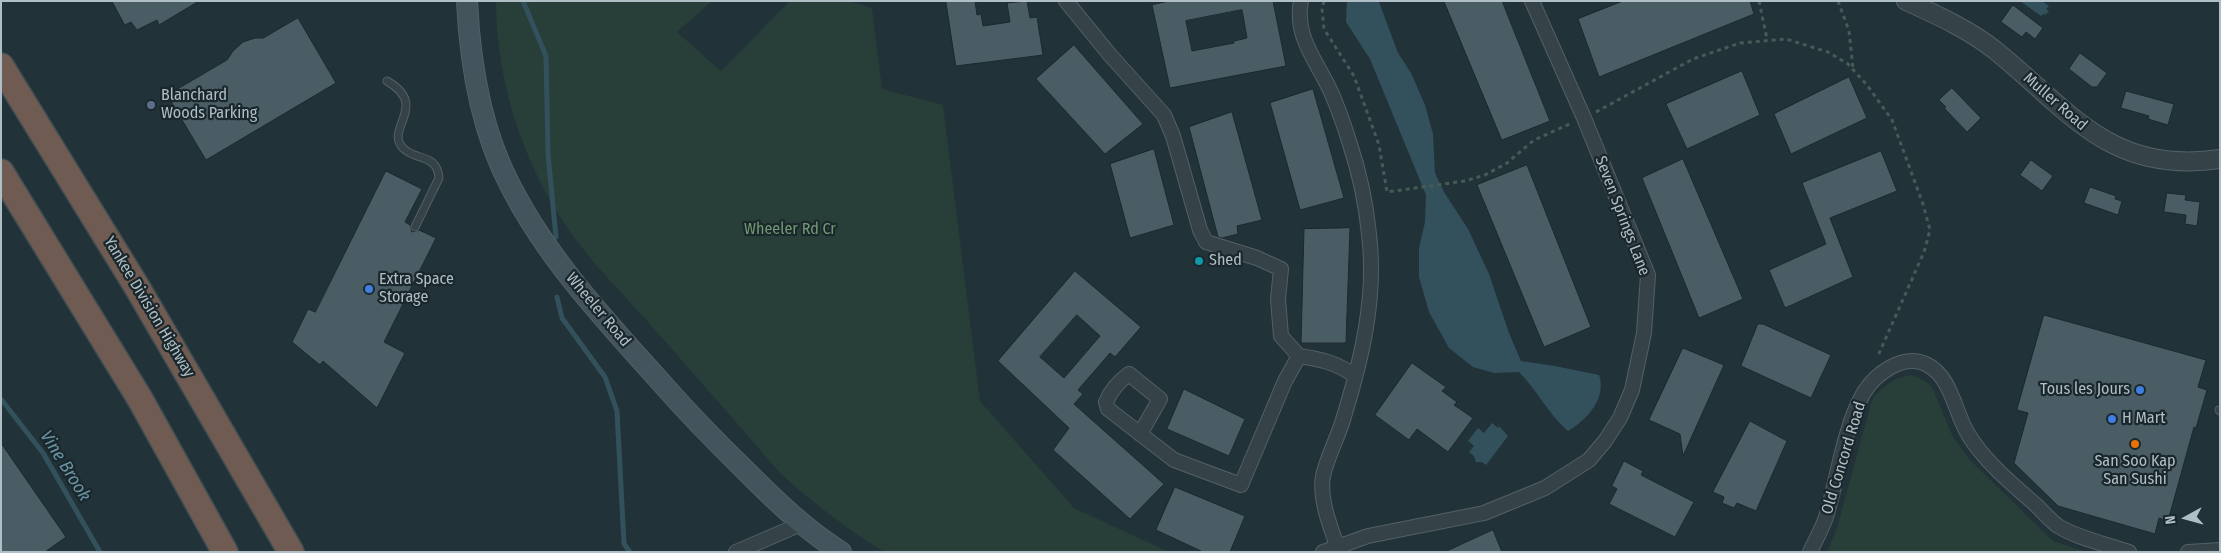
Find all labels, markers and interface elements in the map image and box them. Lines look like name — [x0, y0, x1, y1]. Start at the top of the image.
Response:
street label: Muller Road — [2019, 69, 2091, 135]
place label: Blanchard Woods Parking — [161, 86, 257, 124]
marker: Blanchard Woods Parking — [145, 99, 157, 111]
street label: Seven Springs Lane — [1590, 153, 1654, 279]
park label: Wheeler Rd Cr — [744, 220, 836, 240]
street label: Yankee Division Highway — [99, 233, 199, 381]
place label: Shed — [1209, 251, 1242, 271]
marker: Shed — [1193, 255, 1205, 267]
street label: Wheeler Road — [561, 269, 635, 351]
place label: Extra Space Storage — [379, 270, 454, 308]
marker: Extra Space Storage — [363, 283, 375, 295]
place label: Tous les Jours — [2040, 380, 2130, 400]
marker: Tous les Jours — [2134, 384, 2146, 396]
street label: Old Concord Road — [1818, 399, 1870, 517]
place label: H Mart — [2122, 409, 2165, 429]
marker: H Mart — [2106, 413, 2118, 425]
water label: Vine Brook — [35, 427, 95, 505]
marker: San Soo Kap San Sushi — [2129, 438, 2141, 450]
place label: San Soo Kap San Sushi — [2094, 452, 2176, 490]
north arrow — [2161, 493, 2211, 543]
text: N — [2162, 515, 2180, 525]

